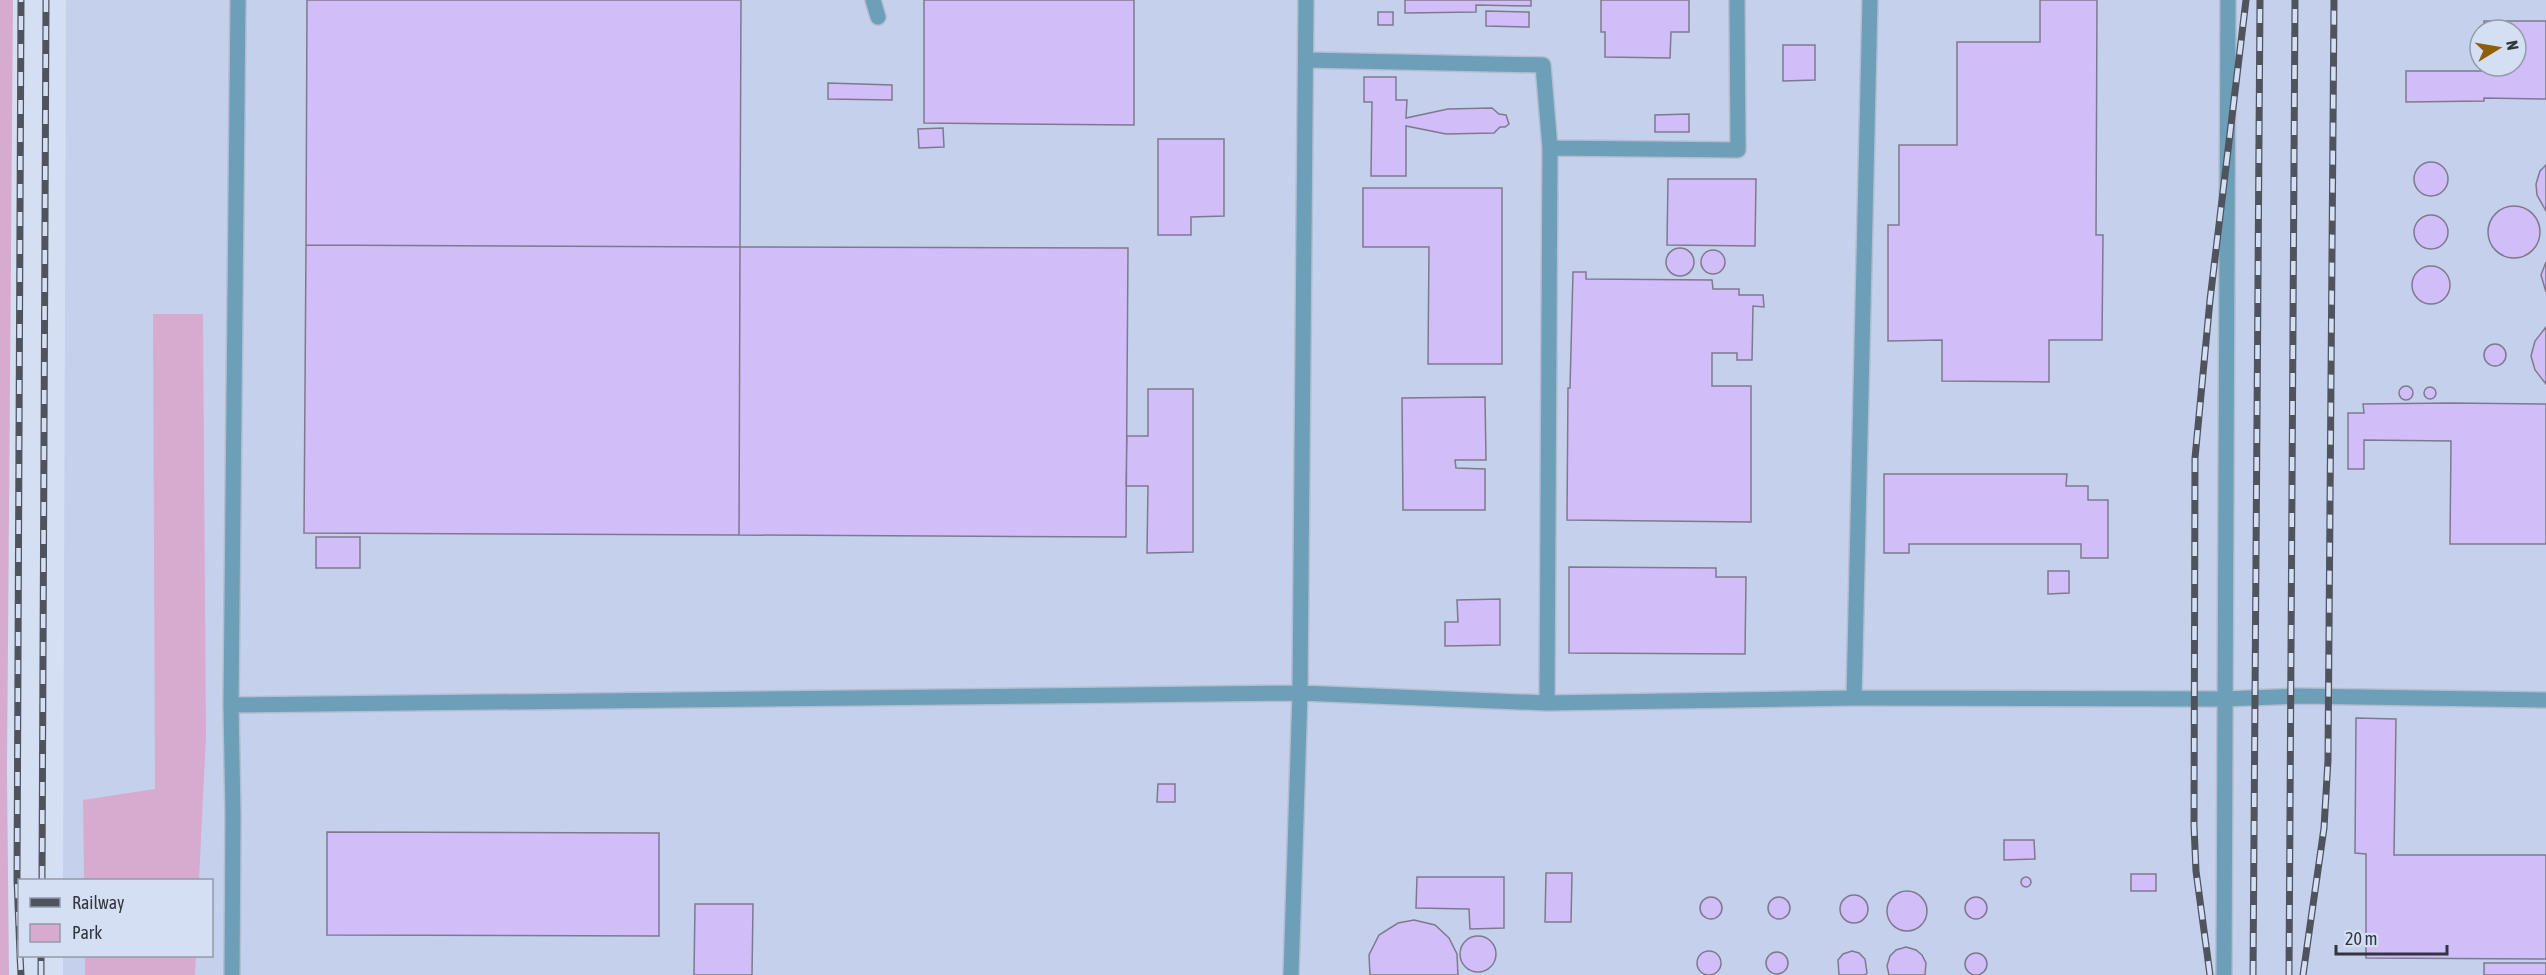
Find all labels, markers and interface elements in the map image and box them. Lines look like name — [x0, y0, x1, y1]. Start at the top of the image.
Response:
north arrow — [2468, 18, 2528, 78]
text: N — [2503, 39, 2522, 51]
legend — [18, 879, 213, 957]
text: Railway — [72, 892, 124, 913]
scale bar — [2336, 918, 2447, 956]
text: Park — [72, 922, 102, 943]
text: 20 m — [2345, 928, 2377, 949]

